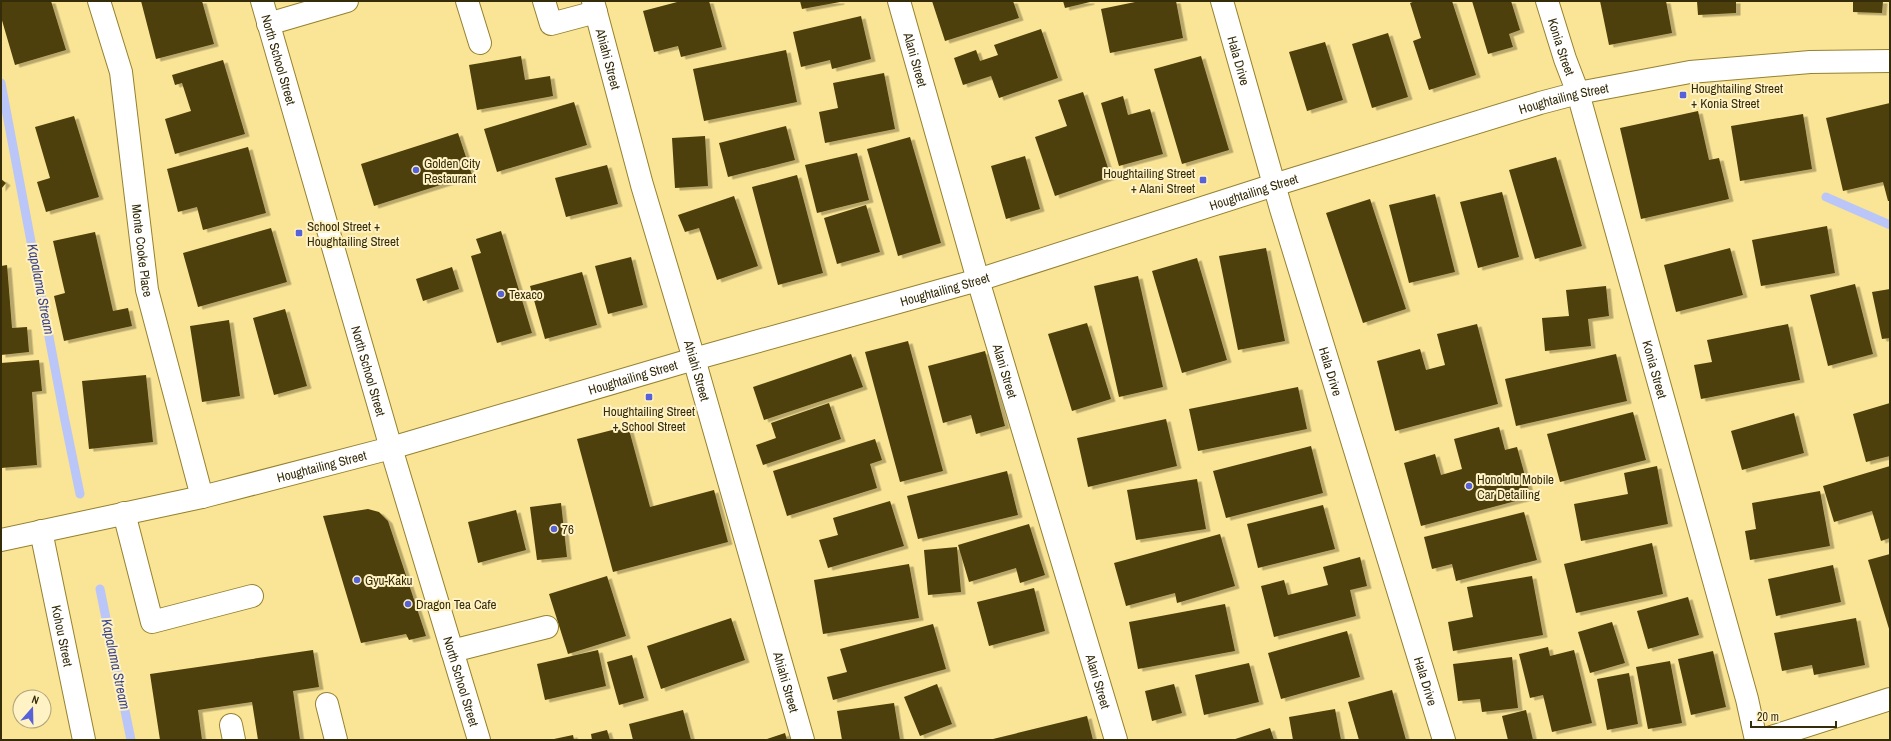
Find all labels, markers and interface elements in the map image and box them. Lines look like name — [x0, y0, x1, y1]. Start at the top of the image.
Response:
street label: North School Street — [257, 13, 300, 107]
street label: Konia Street — [1544, 16, 1579, 78]
street label: Ahiahi Street — [591, 26, 624, 91]
street label: Alani Street — [899, 30, 931, 89]
street label: Hala Drive — [1223, 34, 1254, 87]
street label: Houghtailing Street — [1517, 79, 1610, 118]
place label: Houghtailing Street + Konia Street — [1691, 80, 1783, 112]
marker: Houghtailing Street + Konia Street — [1678, 90, 1688, 100]
place label: Golden City Restaurant — [424, 155, 481, 187]
marker: Golden City Restaurant — [411, 165, 421, 175]
place label: Houghtailing Street + Alani Street — [1103, 165, 1195, 197]
street label: Houghtailing Street — [1207, 170, 1300, 214]
marker: Houghtailing Street + Alani Street — [1198, 175, 1208, 185]
street label: Monte Cooke Place — [128, 203, 156, 299]
place label: School Street + Houghtailing Street — [307, 218, 399, 250]
marker: School Street + Houghtailing Street — [294, 228, 304, 238]
water label: Kapalama Stream — [23, 242, 59, 336]
street label: Houghtailing Street — [898, 269, 992, 310]
place label: Texaco — [509, 286, 543, 303]
marker: Texaco — [496, 289, 506, 299]
street label: North School Street — [347, 324, 389, 418]
street label: Ahiahi Street — [680, 337, 714, 403]
street label: Konia Street — [1638, 339, 1671, 400]
street label: Alani Street — [988, 341, 1021, 400]
street label: Hala Drive — [1315, 345, 1346, 398]
street label: Houghtailing Street — [586, 356, 679, 399]
marker: Houghtailing Street + School Street — [644, 392, 654, 402]
place label: Houghtailing Street + School Street — [603, 403, 695, 435]
street label: Houghtailing Street — [275, 447, 368, 486]
place label: Honolulu Mobile Car Detailing — [1477, 471, 1554, 503]
marker: Honolulu Mobile Car Detailing — [1464, 481, 1474, 491]
place label: 76 — [562, 521, 574, 538]
marker: 76 — [549, 524, 559, 534]
place label: Gyu-Kaku — [365, 572, 412, 589]
marker: Gyu-Kaku — [352, 575, 362, 585]
place label: Dragon Tea Cafe — [416, 596, 496, 613]
marker: Dragon Tea Cafe — [403, 599, 413, 609]
street label: Kohou Street — [47, 604, 77, 668]
water label: Kapalama Stream — [98, 617, 134, 711]
street label: North School Street — [439, 634, 482, 729]
street label: Ahiahi Street — [769, 649, 803, 714]
street label: Alani Street — [1081, 651, 1114, 711]
street label: Hala Drive — [1410, 655, 1441, 708]
north arrow — [12, 689, 52, 729]
text: N — [30, 692, 41, 707]
scale bar — [1751, 703, 1836, 729]
text: 20 m — [1757, 709, 1779, 725]

